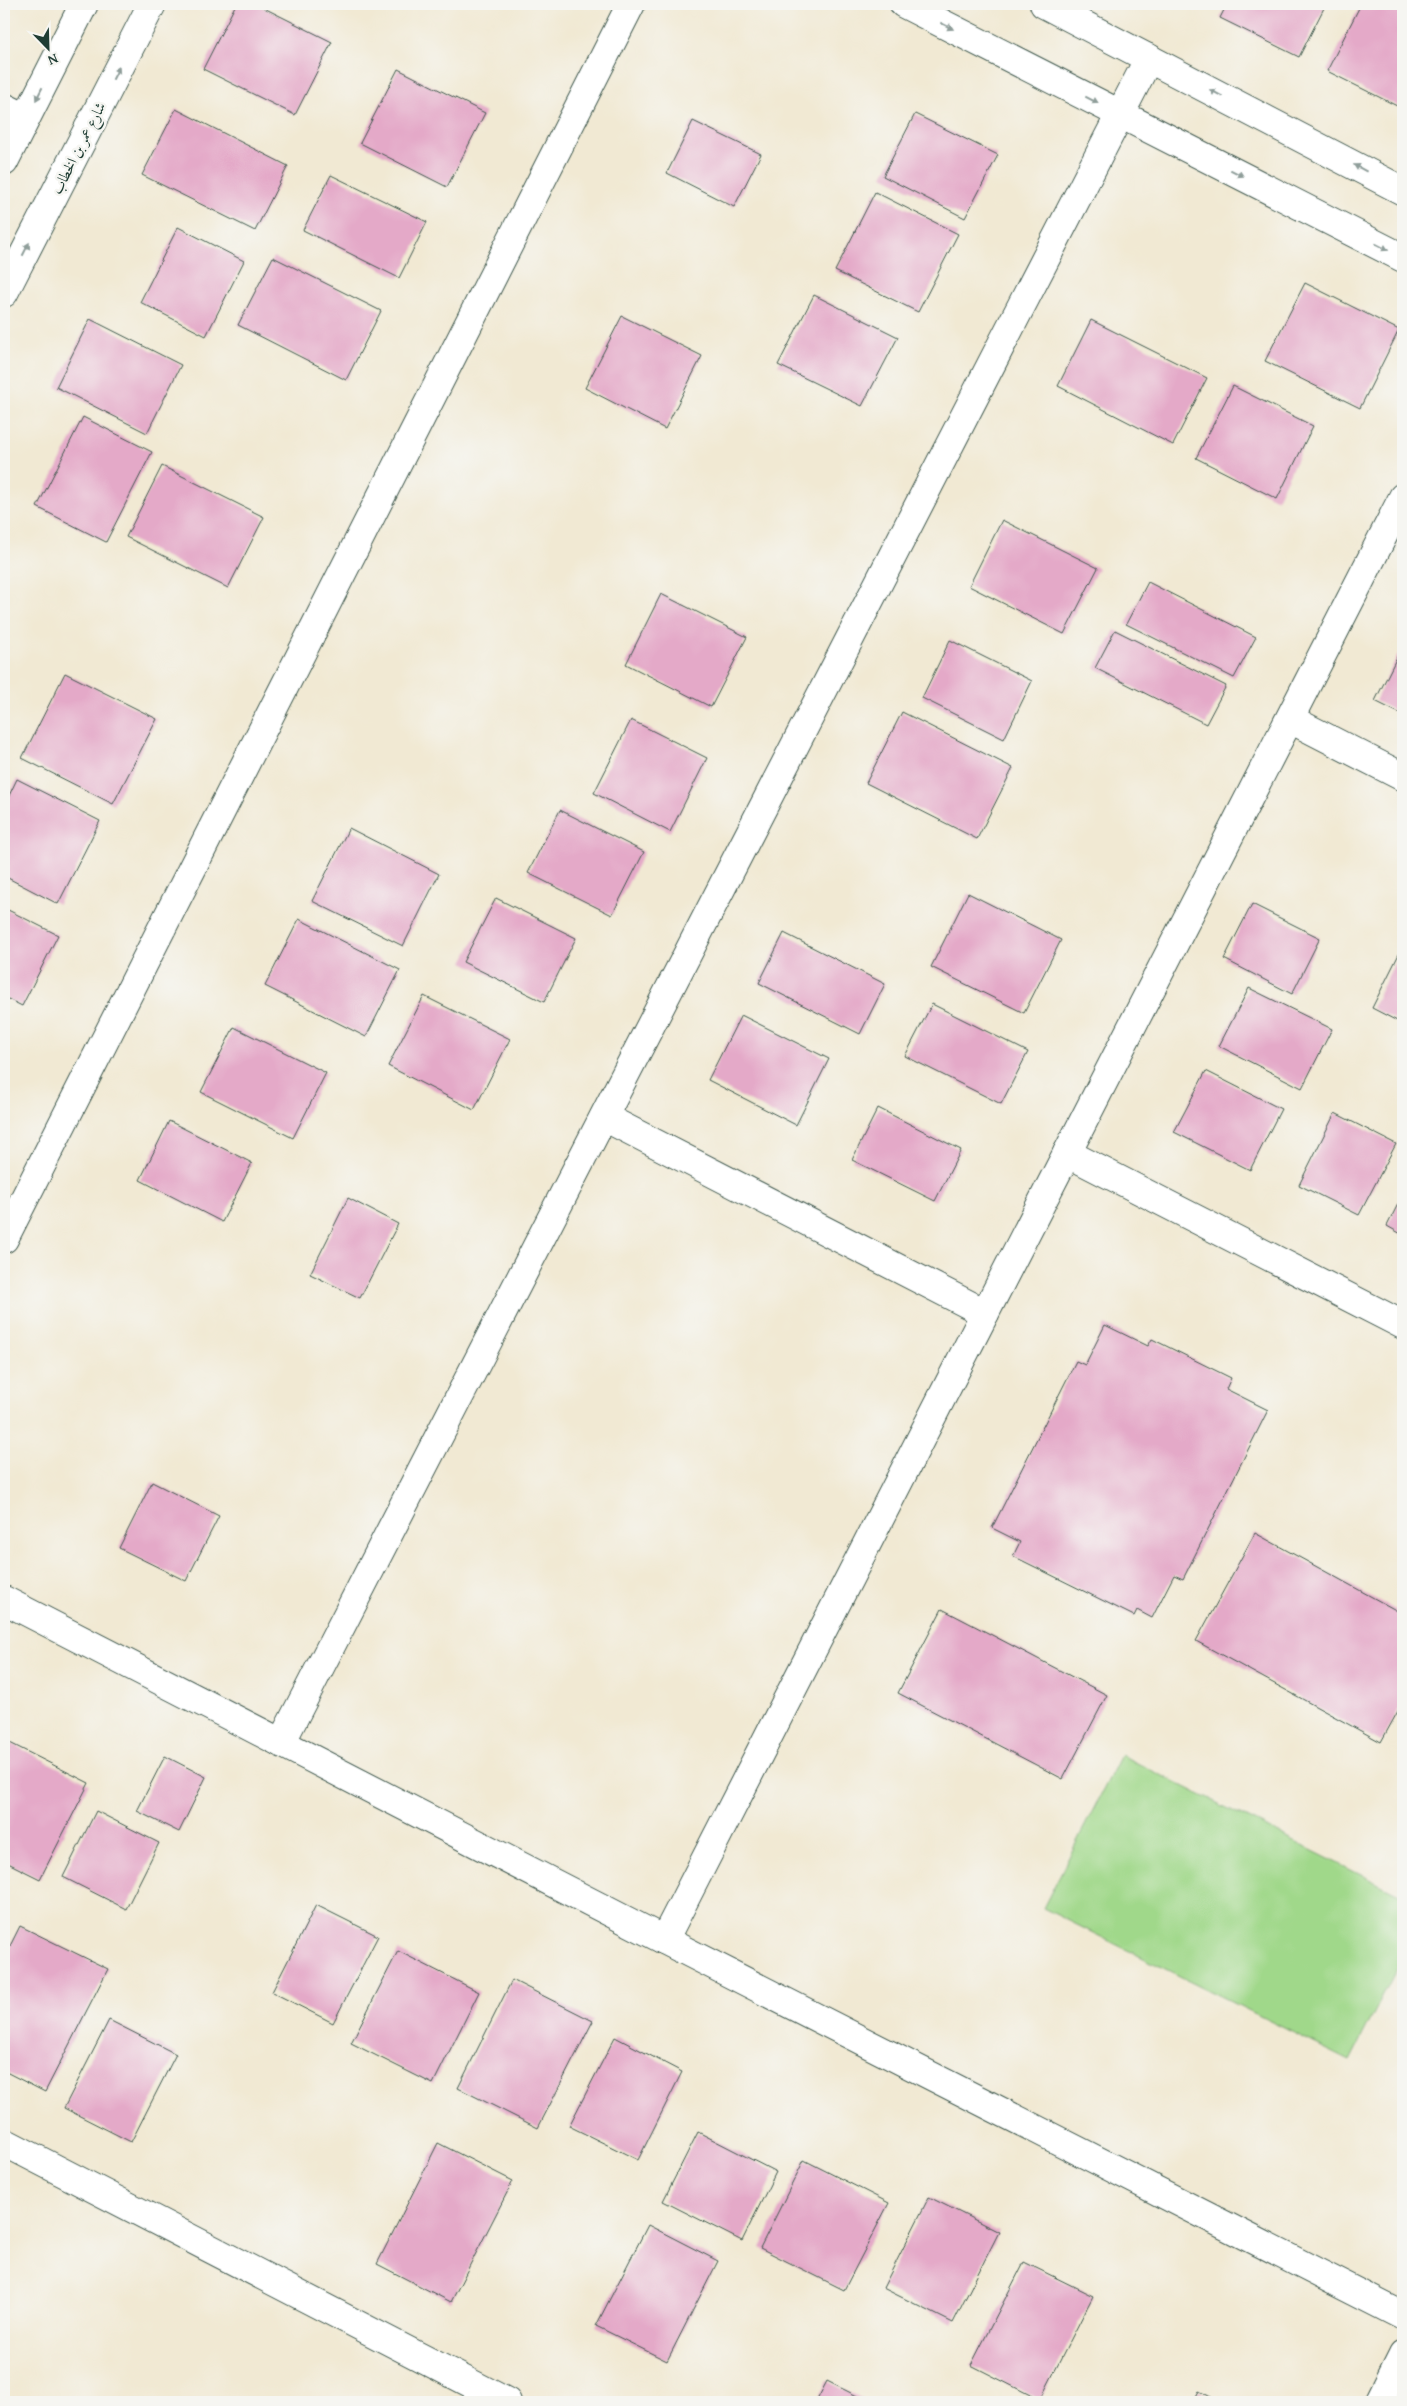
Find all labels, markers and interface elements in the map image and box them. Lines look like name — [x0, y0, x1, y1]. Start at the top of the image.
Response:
north arrow — [22, 22, 72, 72]
one-way arrow — [940, 22, 954, 30]
text: N — [44, 49, 61, 71]
one-way arrow — [112, 66, 120, 81]
one-way arrow — [35, 87, 43, 101]
one-way arrow — [1209, 89, 1223, 97]
one-way arrow — [1085, 96, 1099, 104]
street label: شارع عمر بن الخطاب — [46, 98, 113, 199]
one-way arrow — [1353, 164, 1367, 172]
one-way arrow — [1229, 169, 1244, 177]
one-way arrow — [22, 242, 30, 256]
one-way arrow — [1374, 243, 1389, 251]

